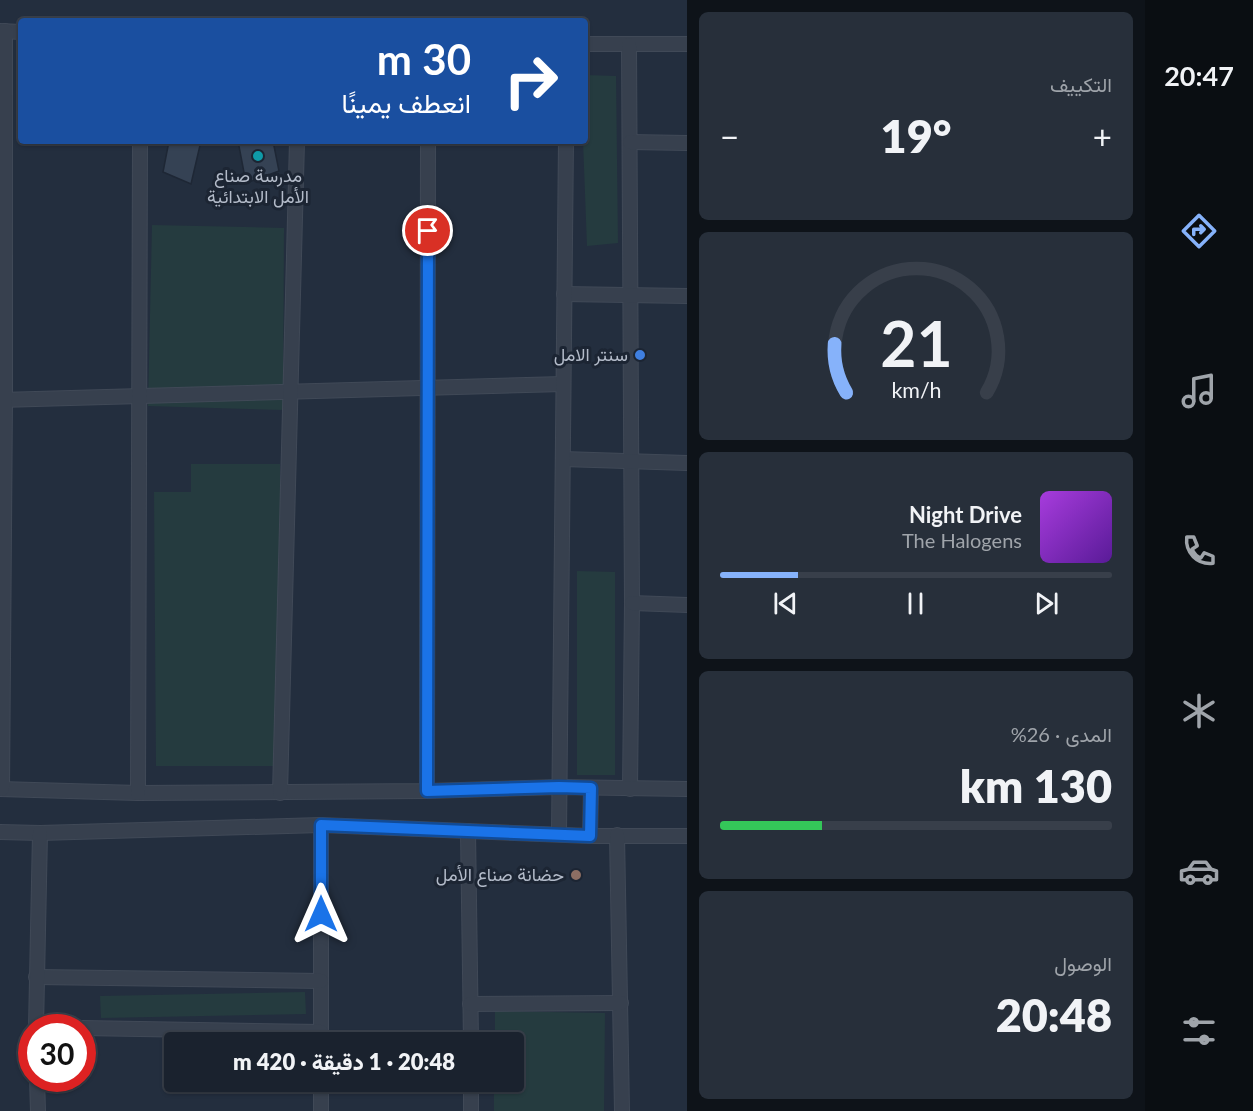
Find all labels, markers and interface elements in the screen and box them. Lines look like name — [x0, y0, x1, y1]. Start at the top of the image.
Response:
text: 30 m — [377, 34, 471, 84]
icon: right — [492, 42, 570, 120]
text: 20:47 — [1164, 59, 1234, 92]
text: التكييف — [1050, 72, 1112, 96]
text: انعطف يمينًا — [342, 86, 471, 119]
text: 19° — [881, 109, 951, 163]
text: − — [720, 116, 739, 156]
text: + — [1093, 116, 1112, 156]
marker: مدرسة صناع الأمل الابتدائية — [251, 149, 265, 163]
place label: مدرسة صناع الأمل الابتدائية — [207, 164, 309, 208]
pin — [402, 205, 453, 256]
icon: directions — [1178, 210, 1220, 252]
icon: arrive — [411, 214, 444, 247]
text: 21 — [880, 305, 952, 380]
place label: سنتر الامل — [554, 343, 628, 366]
marker: سنتر الامل — [633, 348, 647, 362]
icon: music — [1178, 370, 1220, 412]
text: km/h — [891, 377, 941, 403]
text: Night Drive — [909, 501, 1022, 528]
text: The Halogens — [902, 528, 1022, 552]
icon: phone — [1178, 530, 1220, 572]
icon: previous — [769, 587, 802, 620]
icon: pause — [899, 587, 932, 620]
icon: next — [1030, 587, 1063, 620]
icon: climate — [1178, 690, 1220, 732]
text: المدى · 26% — [1011, 722, 1112, 746]
text: 130 km — [960, 759, 1112, 813]
icon: car — [1178, 850, 1220, 892]
place label: حضانة صناع الأمل — [436, 863, 564, 887]
marker: حضانة صناع الأمل — [569, 868, 583, 882]
position arrow — [289, 882, 353, 946]
text: الوصول — [1054, 951, 1112, 975]
text: 20:48 — [996, 988, 1112, 1042]
icon: filters — [1178, 1010, 1220, 1052]
speed limit sign: 30 — [18, 1014, 96, 1092]
text: 20:48 · 1 دقيقة · 420 m — [233, 1048, 455, 1075]

